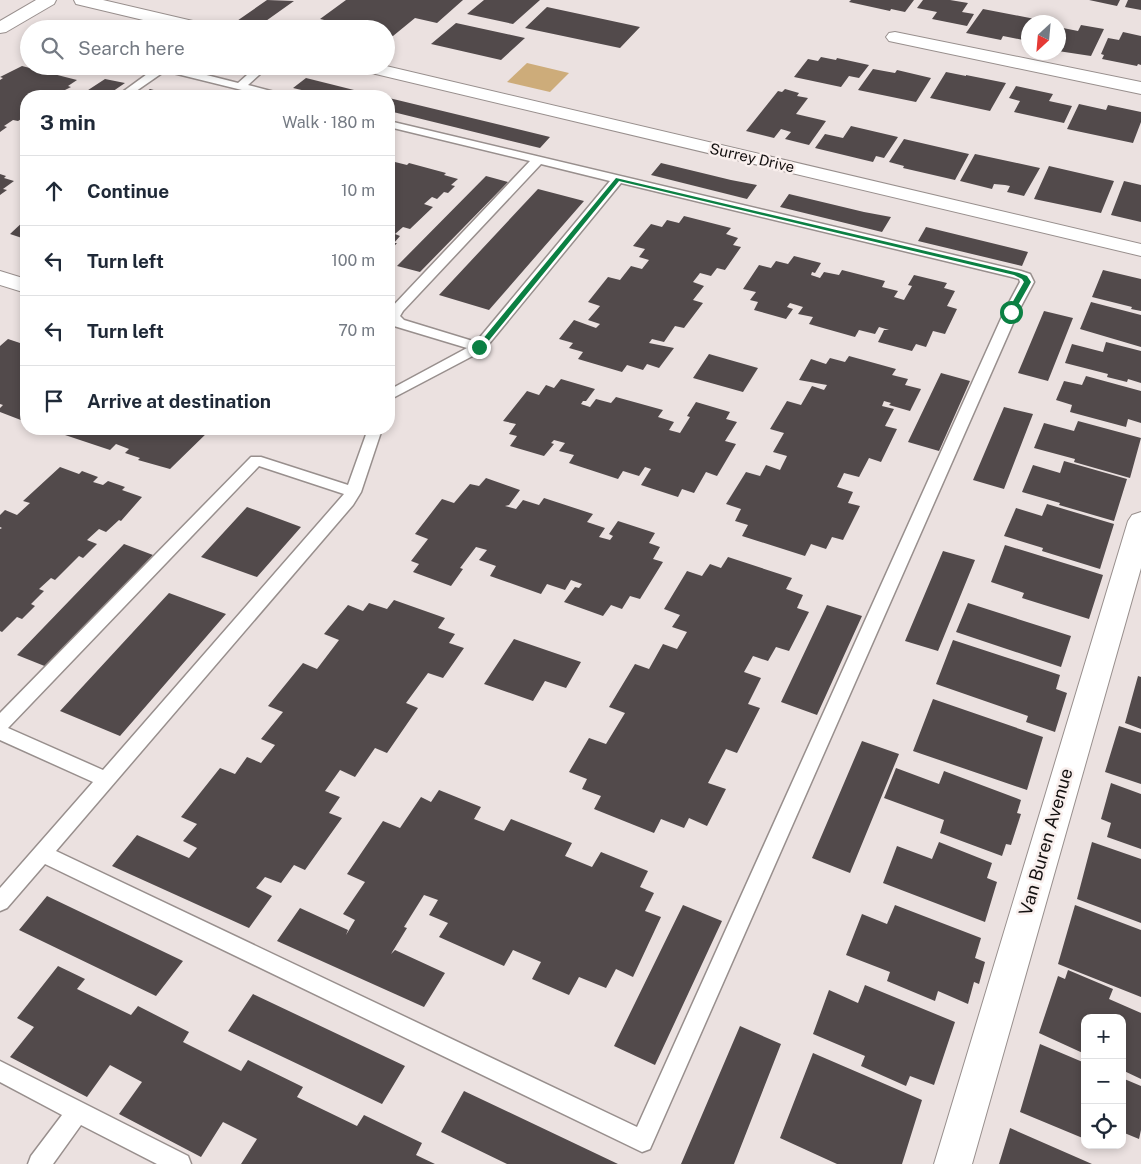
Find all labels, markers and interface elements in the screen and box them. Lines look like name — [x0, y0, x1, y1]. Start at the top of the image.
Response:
north arrow — [1021, 15, 1066, 60]
search box — [20, 20, 395, 75]
icon: search — [38, 34, 66, 62]
text: Search here — [78, 37, 185, 59]
text: 3 min — [40, 110, 96, 135]
text: Walk · 180 m — [282, 113, 375, 132]
street label: Surrey Drive — [708, 140, 796, 176]
icon: ahead — [40, 177, 68, 205]
text: Continue — [87, 180, 169, 202]
text: 10 m — [341, 181, 375, 200]
icon: left — [40, 247, 68, 275]
text: Turn left — [87, 250, 164, 272]
text: 100 m — [331, 251, 375, 270]
route start — [1000, 301, 1023, 324]
icon: left — [40, 317, 68, 345]
text: Turn left — [87, 320, 164, 342]
text: 70 m — [338, 321, 375, 340]
route end — [468, 336, 491, 359]
icon: arrive — [40, 387, 68, 415]
text: Arrive at destination — [87, 390, 271, 412]
street label: Van Buren Avenue — [1014, 766, 1077, 918]
map controls — [1081, 1014, 1126, 1149]
button: + — [1081, 1014, 1126, 1059]
button: − — [1081, 1059, 1126, 1104]
button: locate — [1081, 1104, 1126, 1149]

